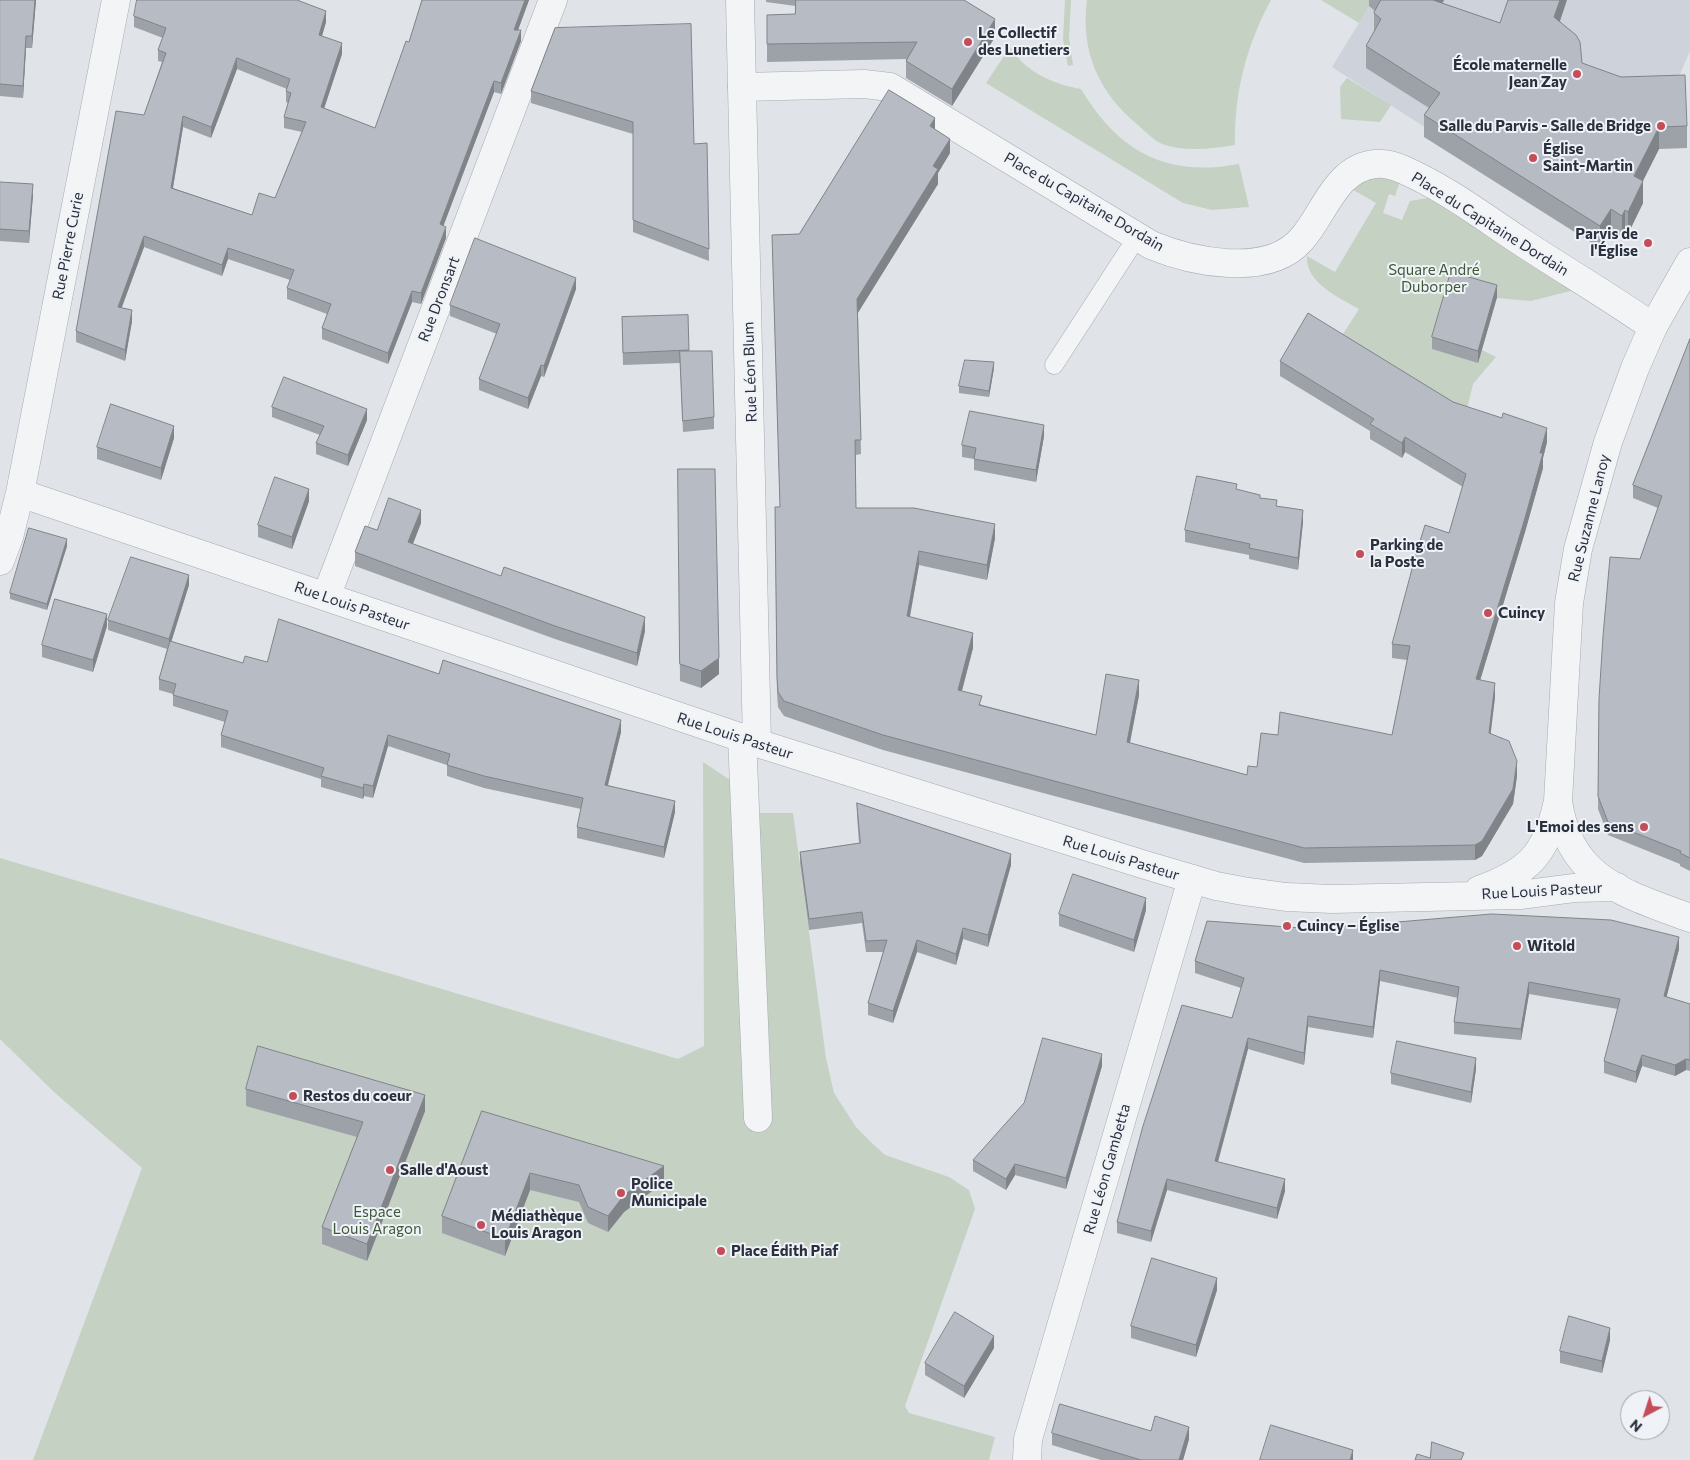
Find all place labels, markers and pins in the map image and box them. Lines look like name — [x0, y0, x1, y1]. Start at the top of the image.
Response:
place label: Le Collectif des Lunetiers — [978, 24, 1070, 59]
marker: Le Collectif des Lunetiers — [962, 36, 974, 48]
place label: École maternelle Jean Zay — [1453, 56, 1567, 91]
marker: École maternelle Jean Zay — [1571, 68, 1583, 80]
place label: Salle du Parvis - Salle de Bridge — [1439, 117, 1651, 135]
marker: Salle du Parvis - Salle de Bridge — [1655, 120, 1667, 132]
place label: Église Saint-Martin — [1543, 140, 1633, 175]
marker: Église Saint-Martin — [1527, 152, 1539, 164]
place label: Parvis de l'Église — [1575, 225, 1638, 260]
marker: Parvis de l'Église — [1642, 237, 1654, 249]
place label: Parking de la Poste — [1370, 536, 1443, 571]
marker: Parking de la Poste — [1354, 548, 1366, 560]
place label: Cuincy — [1498, 604, 1545, 622]
marker: Cuincy — [1482, 607, 1494, 619]
place label: L'Emoi des sens — [1527, 818, 1634, 836]
marker: L'Emoi des sens — [1638, 821, 1650, 833]
place label: Cuincy – Église — [1297, 917, 1399, 935]
marker: Cuincy – Église — [1281, 920, 1293, 932]
place label: Witold — [1527, 937, 1575, 955]
marker: Witold — [1511, 940, 1523, 952]
place label: Restos du coeur — [303, 1087, 412, 1105]
marker: Restos du coeur — [287, 1090, 299, 1102]
place label: Salle d'Aoust — [400, 1161, 488, 1179]
marker: Salle d'Aoust — [384, 1164, 396, 1176]
place label: Police Municipale — [631, 1175, 707, 1210]
marker: Police Municipale — [615, 1187, 627, 1199]
place label: Médiathèque Louis Aragon — [491, 1207, 582, 1242]
marker: Médiathèque Louis Aragon — [475, 1219, 487, 1231]
place label: Place Édith Piaf — [731, 1242, 838, 1260]
marker: Place Édith Piaf — [715, 1245, 727, 1257]

